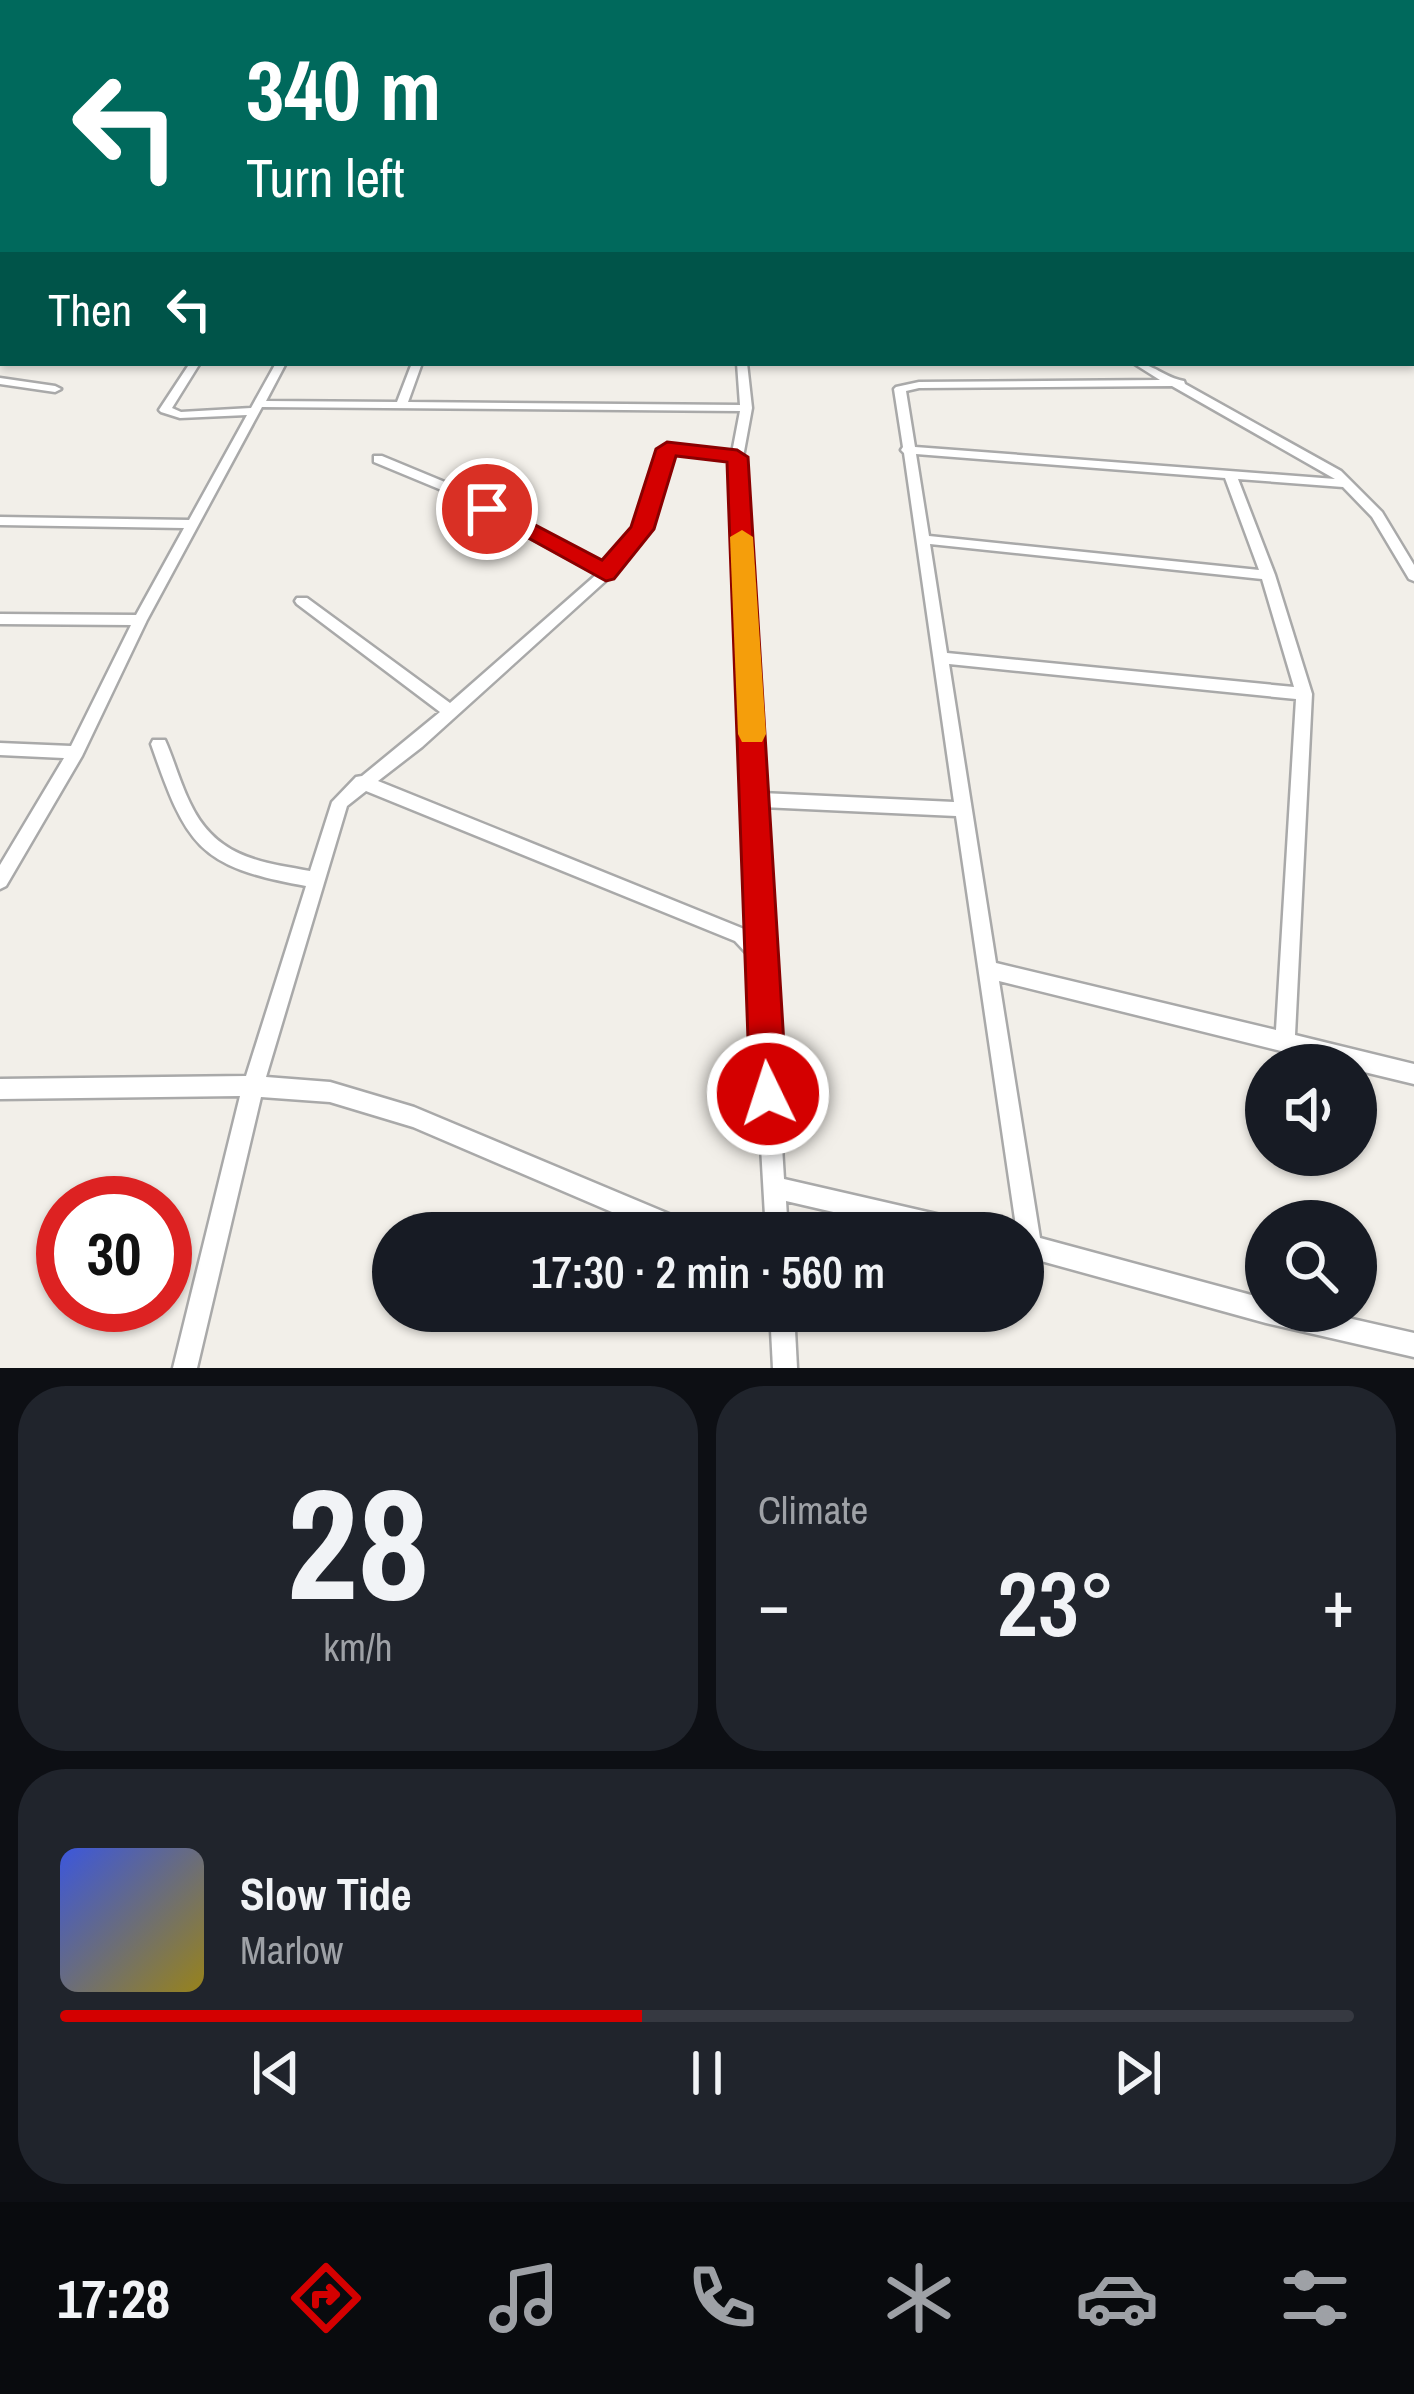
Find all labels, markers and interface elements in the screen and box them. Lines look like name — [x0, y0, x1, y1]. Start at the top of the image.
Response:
text: 340 m — [246, 33, 441, 146]
icon: left — [48, 48, 204, 204]
text: Turn left — [246, 141, 405, 214]
icon: left — [156, 276, 222, 342]
text: Then — [48, 279, 132, 340]
pin — [436, 458, 538, 560]
icon: arrive — [454, 476, 520, 542]
position arrow — [705, 1031, 831, 1157]
map controls — [1245, 1044, 1377, 1332]
button: sound — [1245, 1044, 1377, 1176]
speed limit sign: 30 — [36, 1176, 192, 1332]
button: search — [1245, 1200, 1377, 1332]
text: 17:30 · 2 min · 560 m — [531, 1241, 885, 1302]
text: 28 — [287, 1438, 429, 1648]
text: Climate — [758, 1484, 868, 1536]
text: 23° — [997, 1543, 1115, 1664]
text: − — [758, 1559, 790, 1648]
text: + — [1322, 1559, 1354, 1648]
text: km/h — [323, 1621, 393, 1673]
text: Slow Tide — [240, 1863, 412, 1924]
text: Marlow — [240, 1924, 343, 1976]
icon: previous — [243, 2040, 309, 2106]
icon: pause — [674, 2040, 740, 2106]
icon: next — [1105, 2040, 1171, 2106]
icon: directions — [284, 2256, 368, 2340]
icon: music — [482, 2256, 566, 2340]
icon: phone — [680, 2256, 764, 2340]
icon: climate — [877, 2256, 961, 2340]
icon: car — [1075, 2256, 1159, 2340]
icon: filters — [1273, 2256, 1357, 2340]
text: 17:28 — [57, 2262, 170, 2335]

